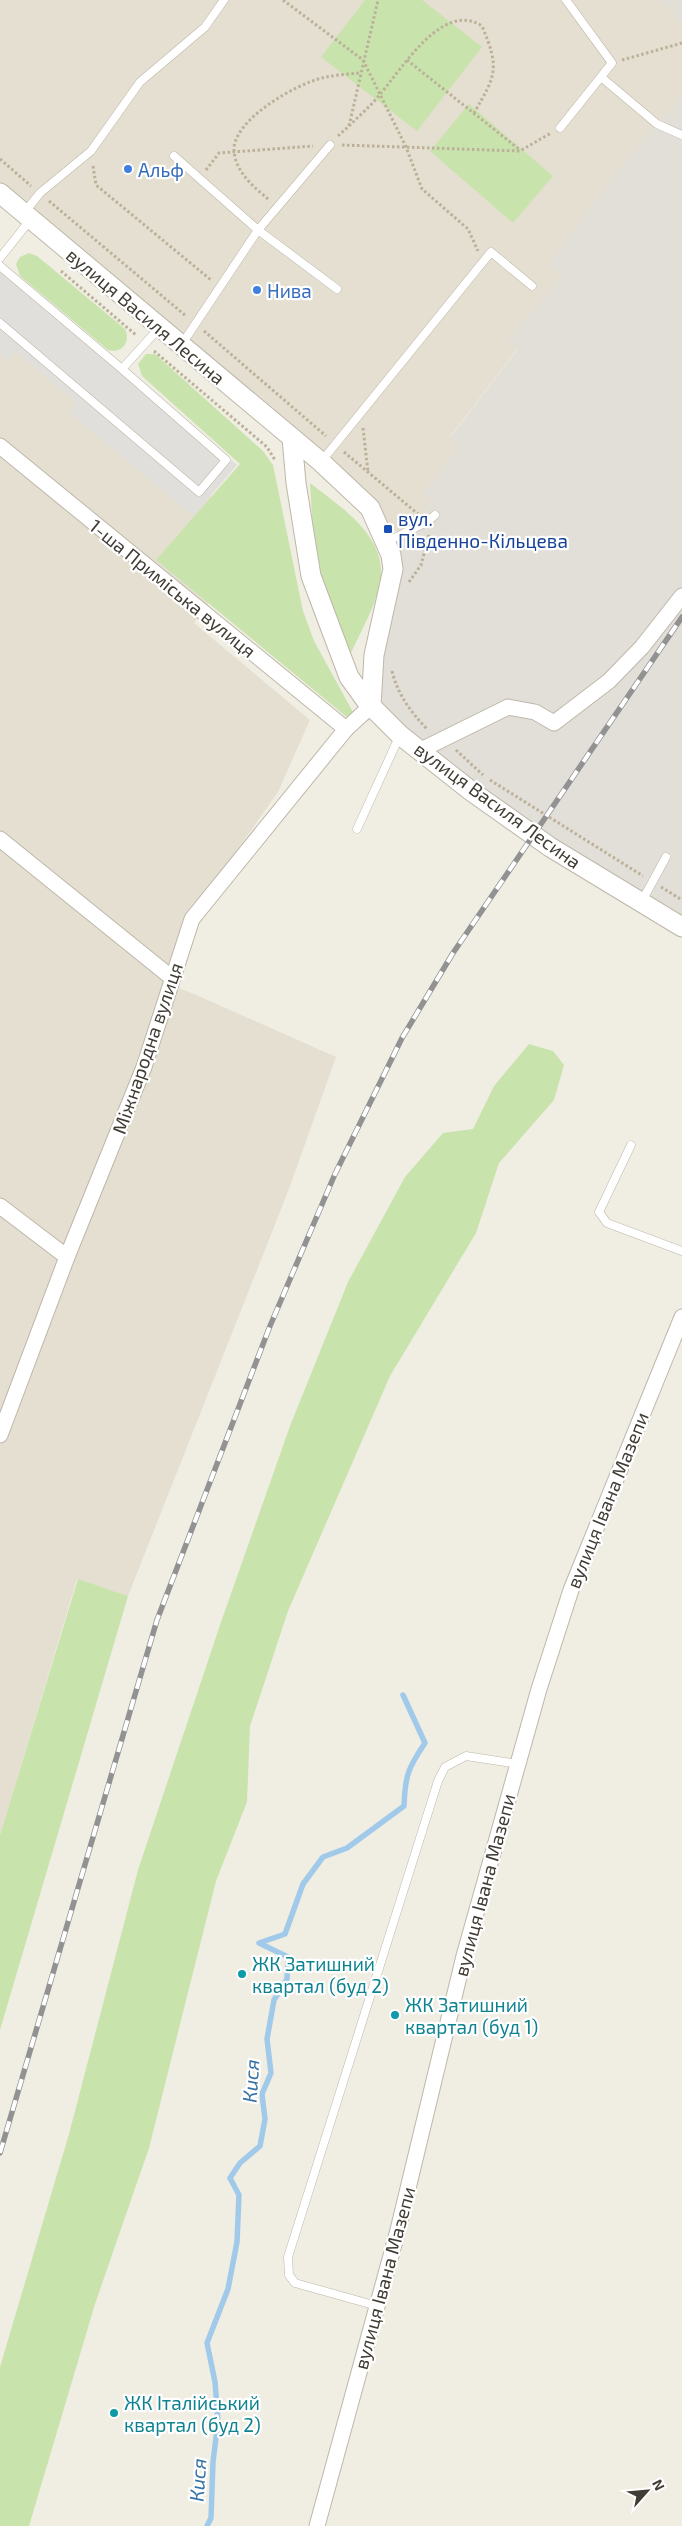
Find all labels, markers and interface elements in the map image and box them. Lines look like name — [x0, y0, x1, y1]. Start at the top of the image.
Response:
place label: Альф — [138, 158, 184, 181]
marker: Альф — [122, 163, 134, 175]
street label: вулиця Василя Лесина — [61, 243, 230, 390]
place label: Нива — [267, 279, 312, 302]
marker: Нива — [251, 284, 263, 296]
place label: вул. Південно-Кільцева — [398, 507, 568, 552]
street label: 1-ша Приміська вулиця — [85, 514, 261, 663]
marker: вул. Південно-Кільцева — [382, 523, 394, 535]
street label: вулиця Василя Лесина — [410, 737, 586, 874]
street label: Міжнародна вулиця — [107, 959, 188, 1137]
street label: вулиця Івана Мазепи — [561, 1408, 654, 1592]
street label: вулиця Івана Мазепи — [449, 1791, 520, 1979]
place label: ЖК Затишний квартал (буд 2) — [252, 1952, 389, 1998]
marker: ЖК Затишний квартал (буд 2) — [236, 1968, 248, 1980]
place label: ЖК Затишний квартал (буд 1) — [405, 1993, 538, 2039]
marker: ЖК Затишний квартал (буд 1) — [389, 2009, 401, 2021]
water label: Кися — [237, 2058, 263, 2104]
street label: вулиця Івана Мазепи — [349, 2184, 420, 2372]
place label: ЖК Італійський квартал (буд 2) — [124, 2391, 261, 2437]
marker: ЖК Італійський квартал (буд 2) — [108, 2407, 120, 2419]
water label: Кися — [184, 2457, 210, 2503]
north arrow — [622, 2466, 672, 2516]
text: N — [649, 2477, 669, 2493]

